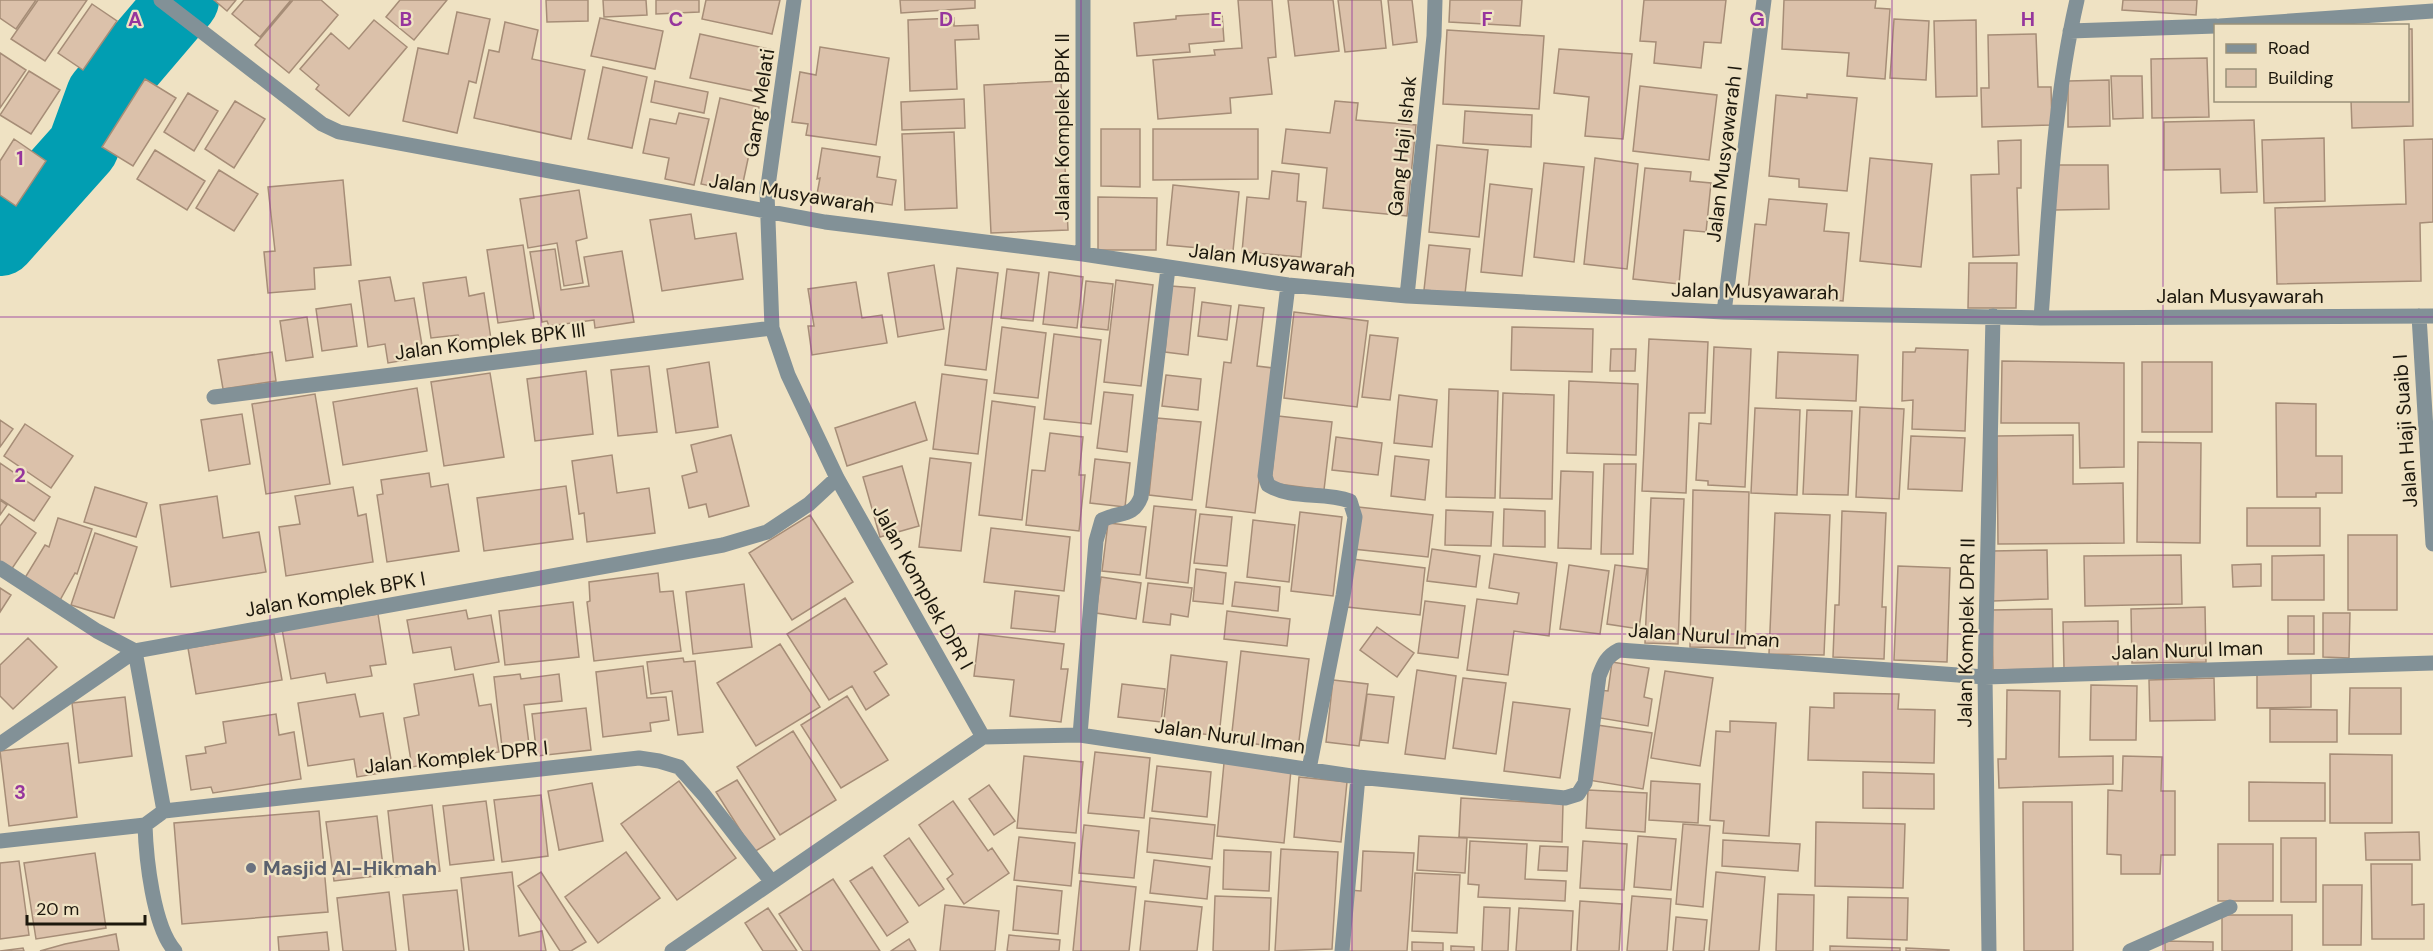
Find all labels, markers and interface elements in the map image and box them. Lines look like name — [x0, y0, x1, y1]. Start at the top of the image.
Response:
text: A — [128, 6, 142, 32]
text: B — [400, 6, 412, 32]
text: C — [669, 6, 683, 32]
text: D — [939, 6, 953, 32]
text: E — [1210, 6, 1222, 32]
text: F — [1481, 6, 1493, 32]
text: G — [1749, 6, 1765, 32]
text: H — [2021, 6, 2035, 32]
legend — [2214, 24, 2409, 102]
street label: Jalan Komplek BPK II — [1049, 33, 1075, 221]
text: Road — [2268, 36, 2310, 60]
street label: Gang Melati — [738, 47, 780, 159]
street label: Jalan Musyawarah I — [1700, 64, 1748, 244]
text: Building — [2268, 66, 2333, 90]
street label: Gang Haji Ishak — [1382, 75, 1422, 217]
text: 1 — [16, 145, 24, 171]
street label: Jalan Musyawarah — [707, 167, 877, 219]
street label: Jalan Musyawarah — [1187, 237, 1357, 283]
street label: Jalan Musyawarah — [1671, 277, 1839, 305]
street label: Jalan Musyawarah — [2156, 283, 2324, 309]
street label: Jalan Komplek BPK III — [393, 316, 587, 366]
street label: Jalan Haji Suaib I — [2387, 353, 2423, 509]
text: 2 — [14, 462, 26, 488]
street label: Jalan Komplek DPR I — [867, 500, 979, 674]
street label: Jalan Komplek DPR II — [1951, 538, 1981, 728]
street label: Jalan Komplek BPK I — [243, 565, 427, 623]
street label: Jalan Nurul Iman — [1627, 617, 1781, 653]
street label: Jalan Nurul Iman — [2111, 634, 2263, 666]
street label: Jalan Nurul Iman — [1153, 713, 1307, 759]
street label: Jalan Komplek DPR I — [363, 734, 549, 780]
text: 3 — [14, 779, 26, 805]
place label: Masjid Al-Hikmah — [263, 855, 437, 881]
marker: Masjid Al-Hikmah — [244, 861, 258, 875]
scale bar — [27, 888, 146, 926]
text: 20 m — [36, 897, 79, 921]

